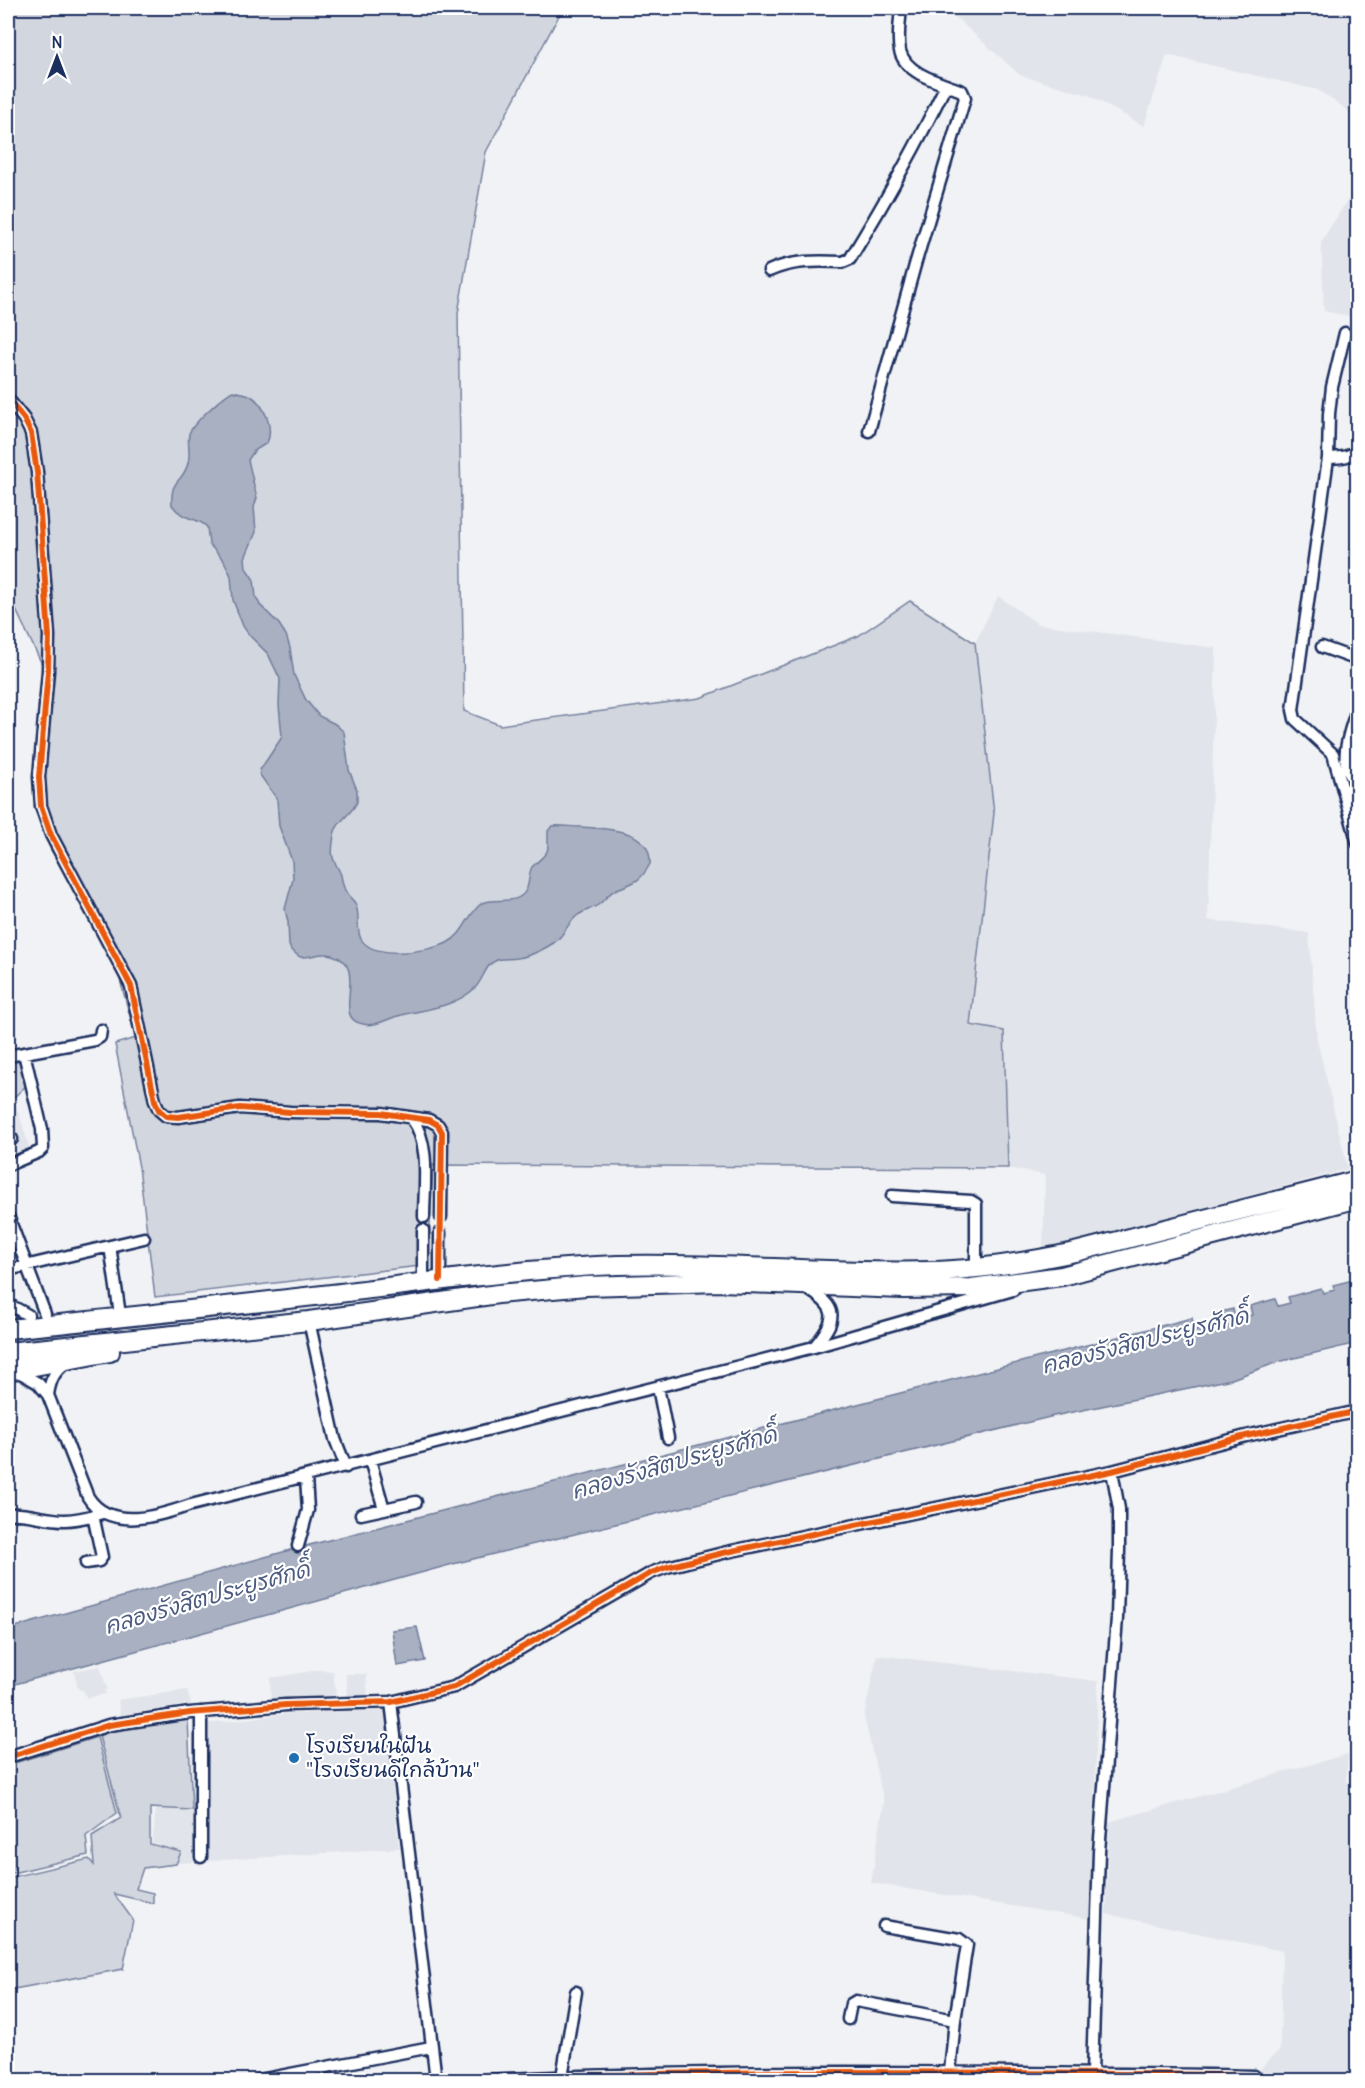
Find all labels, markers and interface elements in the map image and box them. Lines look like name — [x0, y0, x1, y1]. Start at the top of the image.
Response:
north arrow — [27, 27, 87, 87]
text: N — [51, 32, 63, 52]
water label: คลองรังสิตประยูรศักดิ์ — [1038, 1294, 1258, 1382]
water label: คลองรังสิตประยูรศักดิ์ — [567, 1413, 787, 1508]
water label: คลองรังสิตประยูรศักดิ์ — [100, 1548, 320, 1643]
place label: โรงเรียนในฝัน "โรงเรียนดีใกล้บ้าน" — [306, 1732, 480, 1783]
marker: โรงเรียนในฝัน "โรงเรียนดีใกล้บ้าน" — [287, 1751, 301, 1765]

